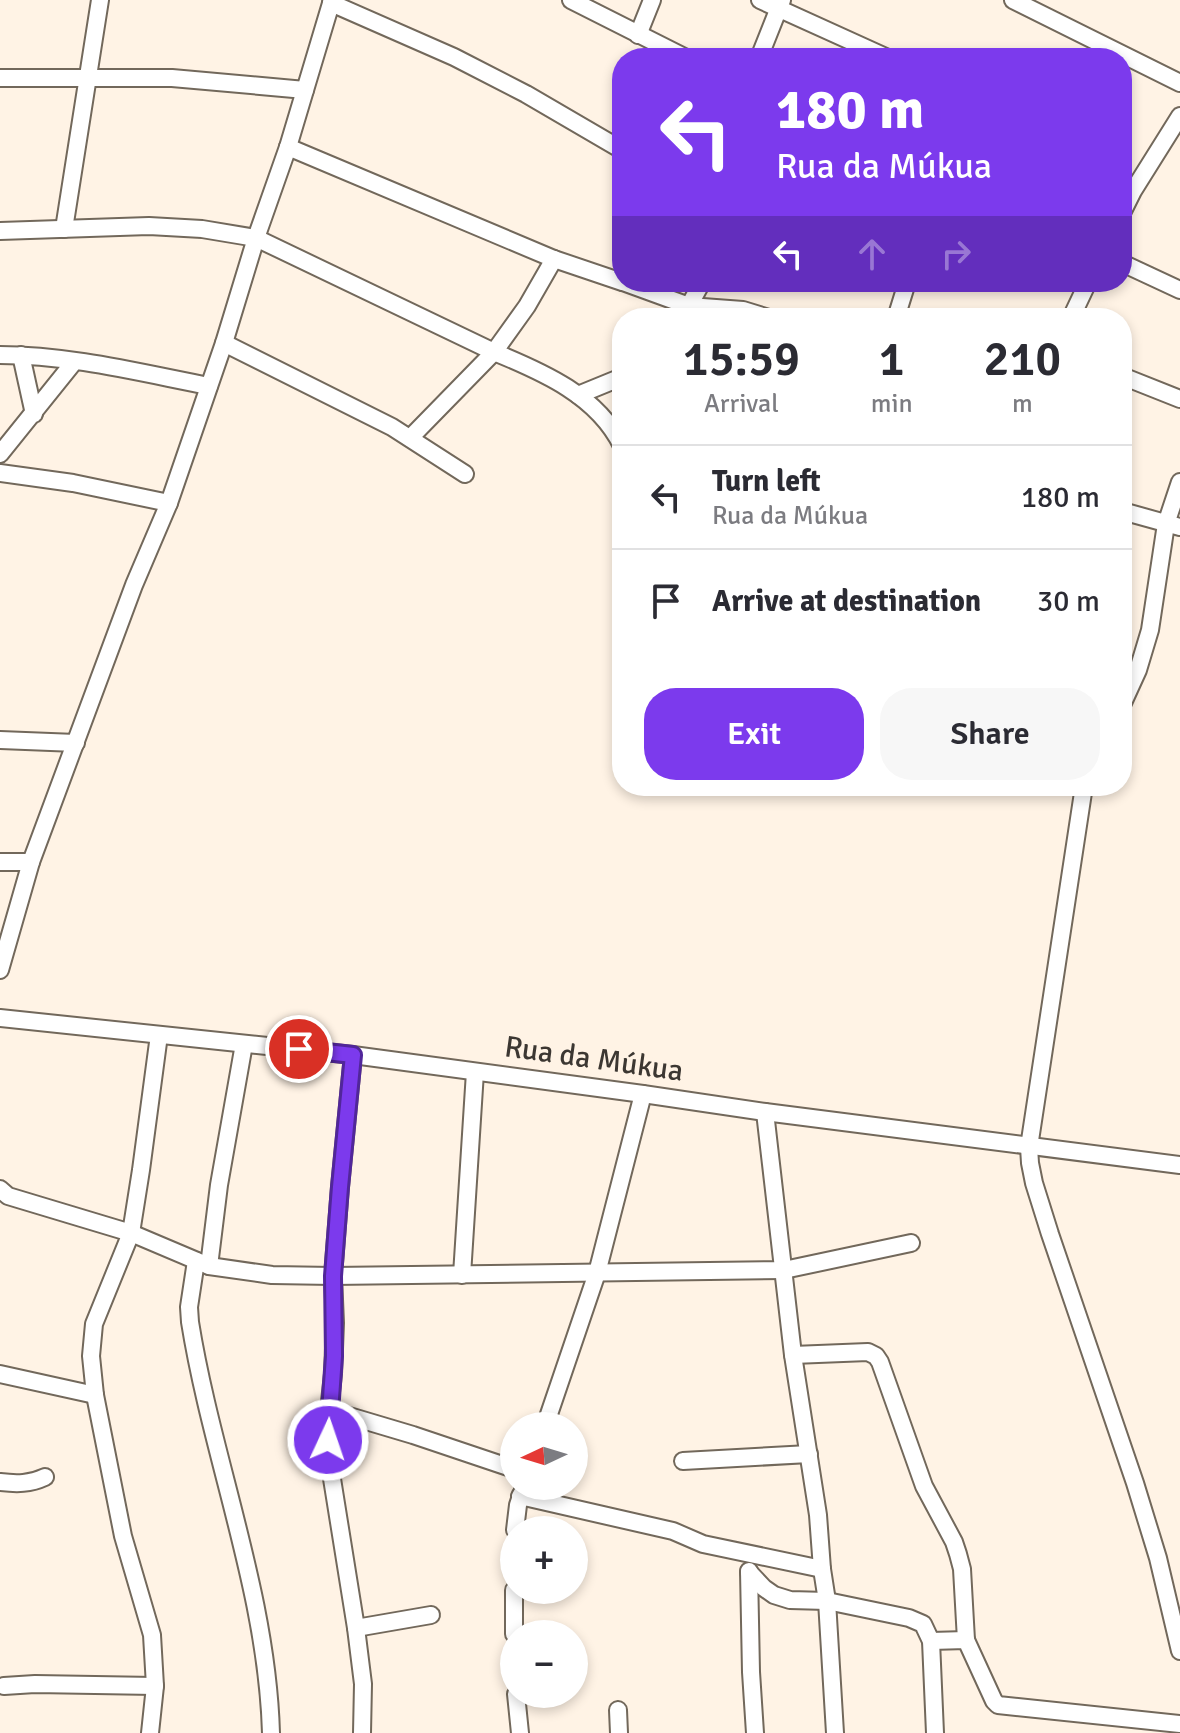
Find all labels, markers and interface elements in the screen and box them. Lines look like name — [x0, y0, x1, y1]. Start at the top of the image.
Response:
text: 180 m — [776, 75, 924, 144]
icon: left — [644, 80, 748, 184]
text: Rua da Múkua — [776, 144, 992, 189]
icon: left — [766, 232, 810, 276]
icon: ahead — [850, 232, 894, 276]
icon: right — [934, 232, 978, 276]
text: 15:59 — [683, 330, 800, 389]
text: 1 — [879, 330, 905, 389]
text: 210 — [983, 330, 1061, 389]
text: Arrival — [704, 388, 779, 420]
text: min — [871, 388, 913, 420]
text: m — [1012, 388, 1033, 420]
text: Turn left — [712, 463, 821, 500]
icon: left — [644, 475, 688, 519]
text: 180 m — [1021, 479, 1100, 516]
text: Rua da Múkua — [712, 500, 868, 532]
icon: arrive — [644, 579, 688, 623]
text: Arrive at destination — [712, 583, 981, 620]
text: 30 m — [1037, 583, 1100, 620]
button: Exit — [644, 688, 864, 780]
button: Share — [880, 688, 1100, 780]
pin — [265, 1015, 333, 1083]
icon: arrive — [277, 1027, 321, 1071]
street label: Rua da Múkua — [502, 1028, 686, 1090]
position arrow — [286, 1398, 370, 1482]
north arrow — [500, 1412, 588, 1500]
map controls — [500, 1412, 588, 1708]
button: + — [500, 1516, 588, 1604]
button: − — [500, 1620, 588, 1708]

